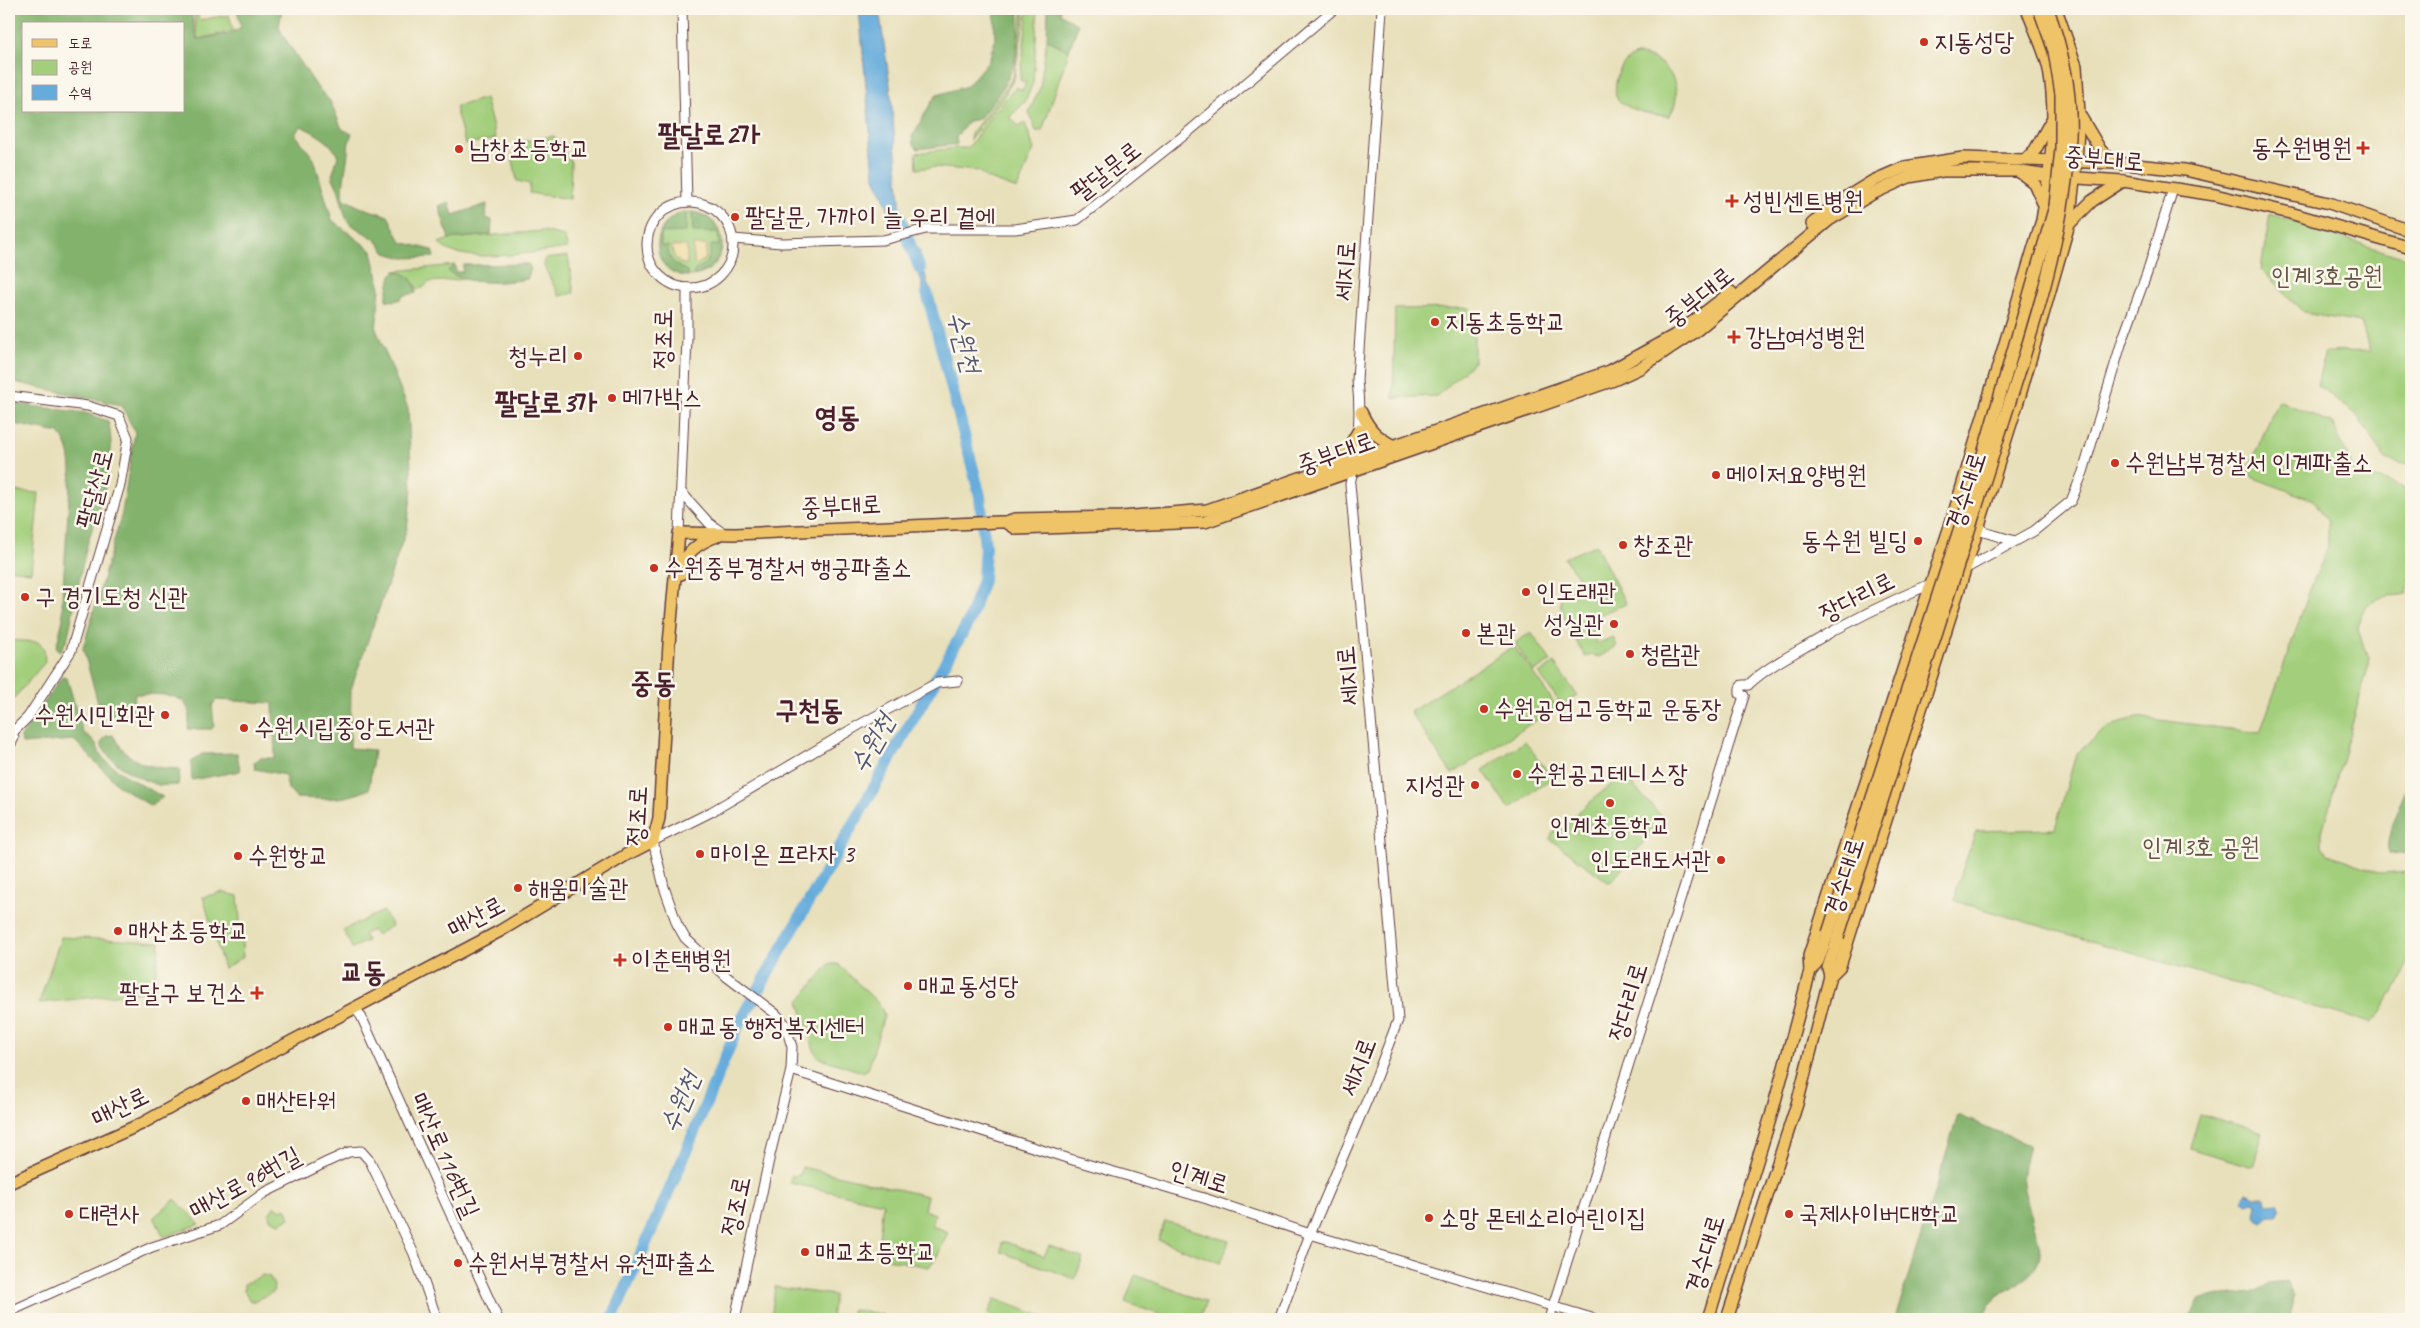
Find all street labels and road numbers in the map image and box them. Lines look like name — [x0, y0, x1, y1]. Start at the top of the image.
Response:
street label: 팔달문로 — [1064, 134, 1148, 208]
street label: 중부대로 — [2063, 140, 2145, 178]
street label: 세지로 — [1327, 240, 1363, 302]
street label: 중부대로 — [1658, 259, 1740, 335]
street label: 정조로 — [646, 309, 680, 369]
street label: 중부대로 — [1293, 424, 1379, 482]
street label: 팔달산로 — [70, 446, 120, 532]
street label: 경수대로 — [1938, 448, 1994, 534]
street label: 중부대로 — [800, 488, 882, 524]
street label: 장다리로 — [1814, 564, 1900, 630]
street label: 세지로 — [1329, 645, 1367, 707]
street label: 정조로 — [619, 785, 655, 847]
street label: 경수대로 — [1816, 834, 1872, 920]
street label: 매산로 — [442, 889, 510, 945]
street label: 장다리로 — [1601, 959, 1655, 1045]
street label: 세지로 — [1332, 1033, 1384, 1101]
street label: 매산로 — [86, 1079, 154, 1135]
street label: 매산로116번길 — [403, 1087, 487, 1223]
street label: 매산로96번길 — [183, 1139, 307, 1227]
street label: 인계로 — [1165, 1153, 1233, 1201]
street label: 정조로 — [714, 1173, 758, 1239]
street label: 경수대로 — [1678, 1211, 1732, 1297]

